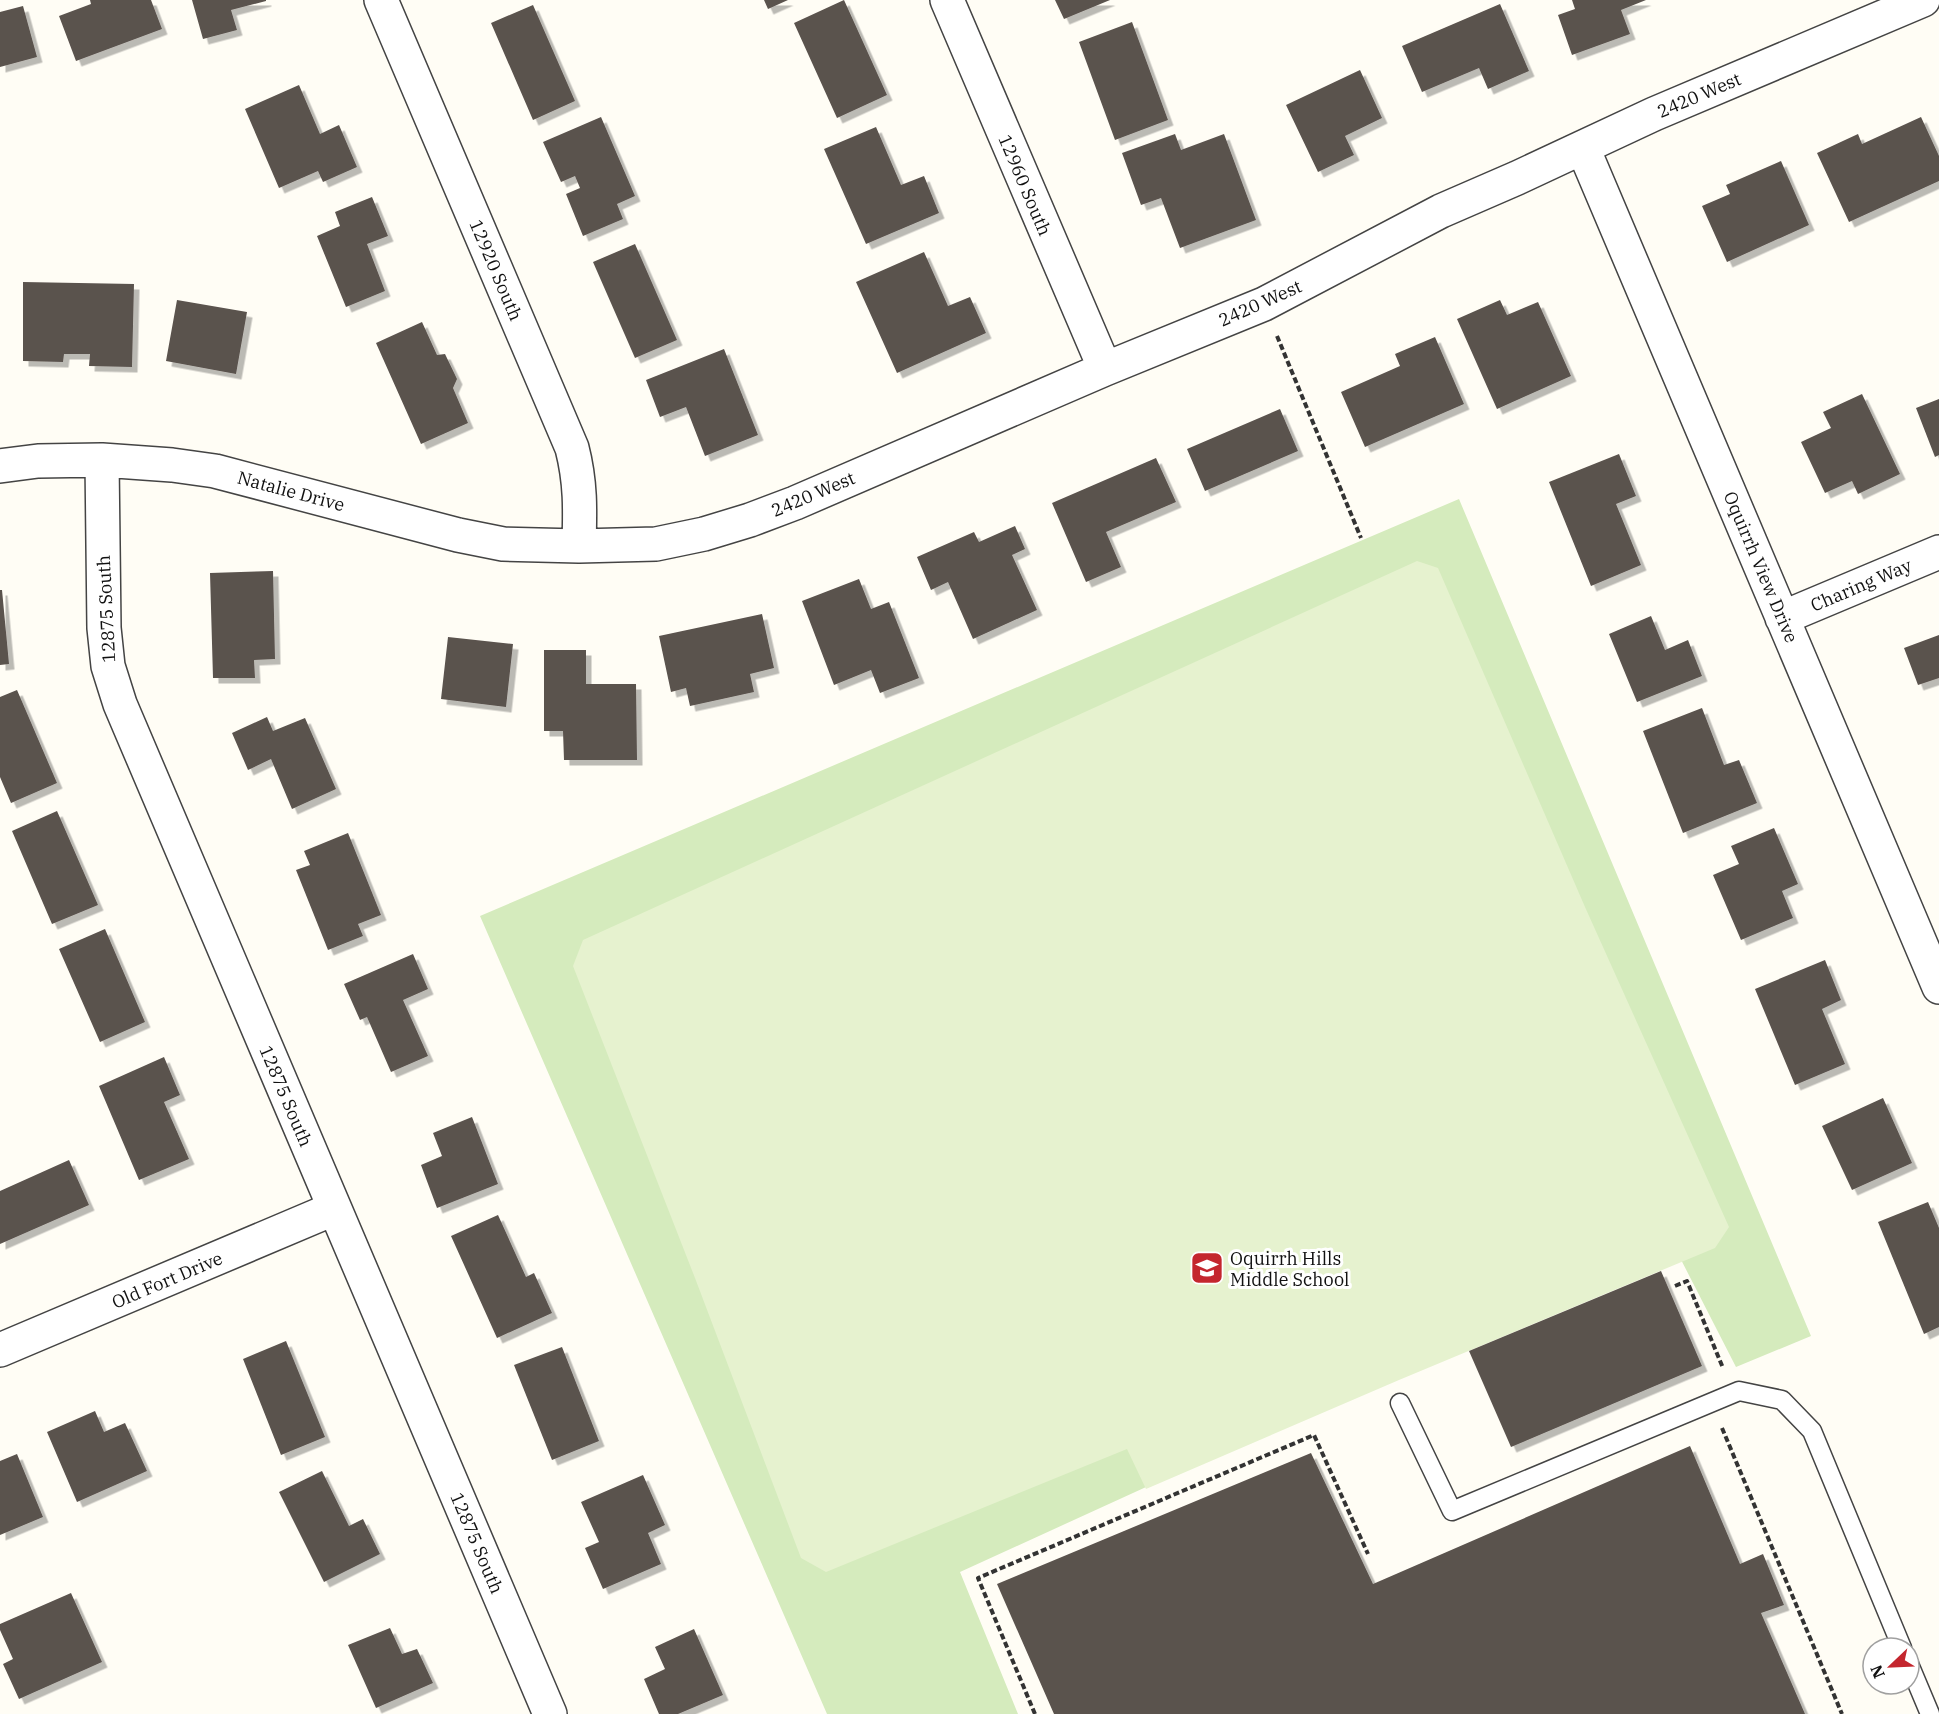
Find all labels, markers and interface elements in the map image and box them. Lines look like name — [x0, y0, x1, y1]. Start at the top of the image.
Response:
street label: 2420 West — [1654, 67, 1744, 123]
street label: 12960 South — [993, 131, 1057, 239]
street label: 12920 South — [464, 216, 528, 324]
street label: 2420 West — [1215, 274, 1305, 332]
street label: Natalie Drive — [235, 466, 347, 516]
street label: 2420 West — [768, 466, 858, 522]
street label: Oquirrh View Drive — [1719, 488, 1803, 646]
street label: Charing Way — [1807, 553, 1915, 617]
street label: 12875 South — [92, 555, 120, 663]
street label: 12875 South — [254, 1042, 318, 1150]
street label: Old Fort Drive — [108, 1246, 226, 1314]
place label: Oquirrh Hills Middle School — [1230, 1247, 1349, 1291]
school or university icon: Oquirrh Hills Middle School — [1189, 1250, 1225, 1286]
street label: 12875 South — [445, 1489, 509, 1597]
north arrow — [1861, 1636, 1921, 1696]
text: N — [1866, 1662, 1889, 1682]

